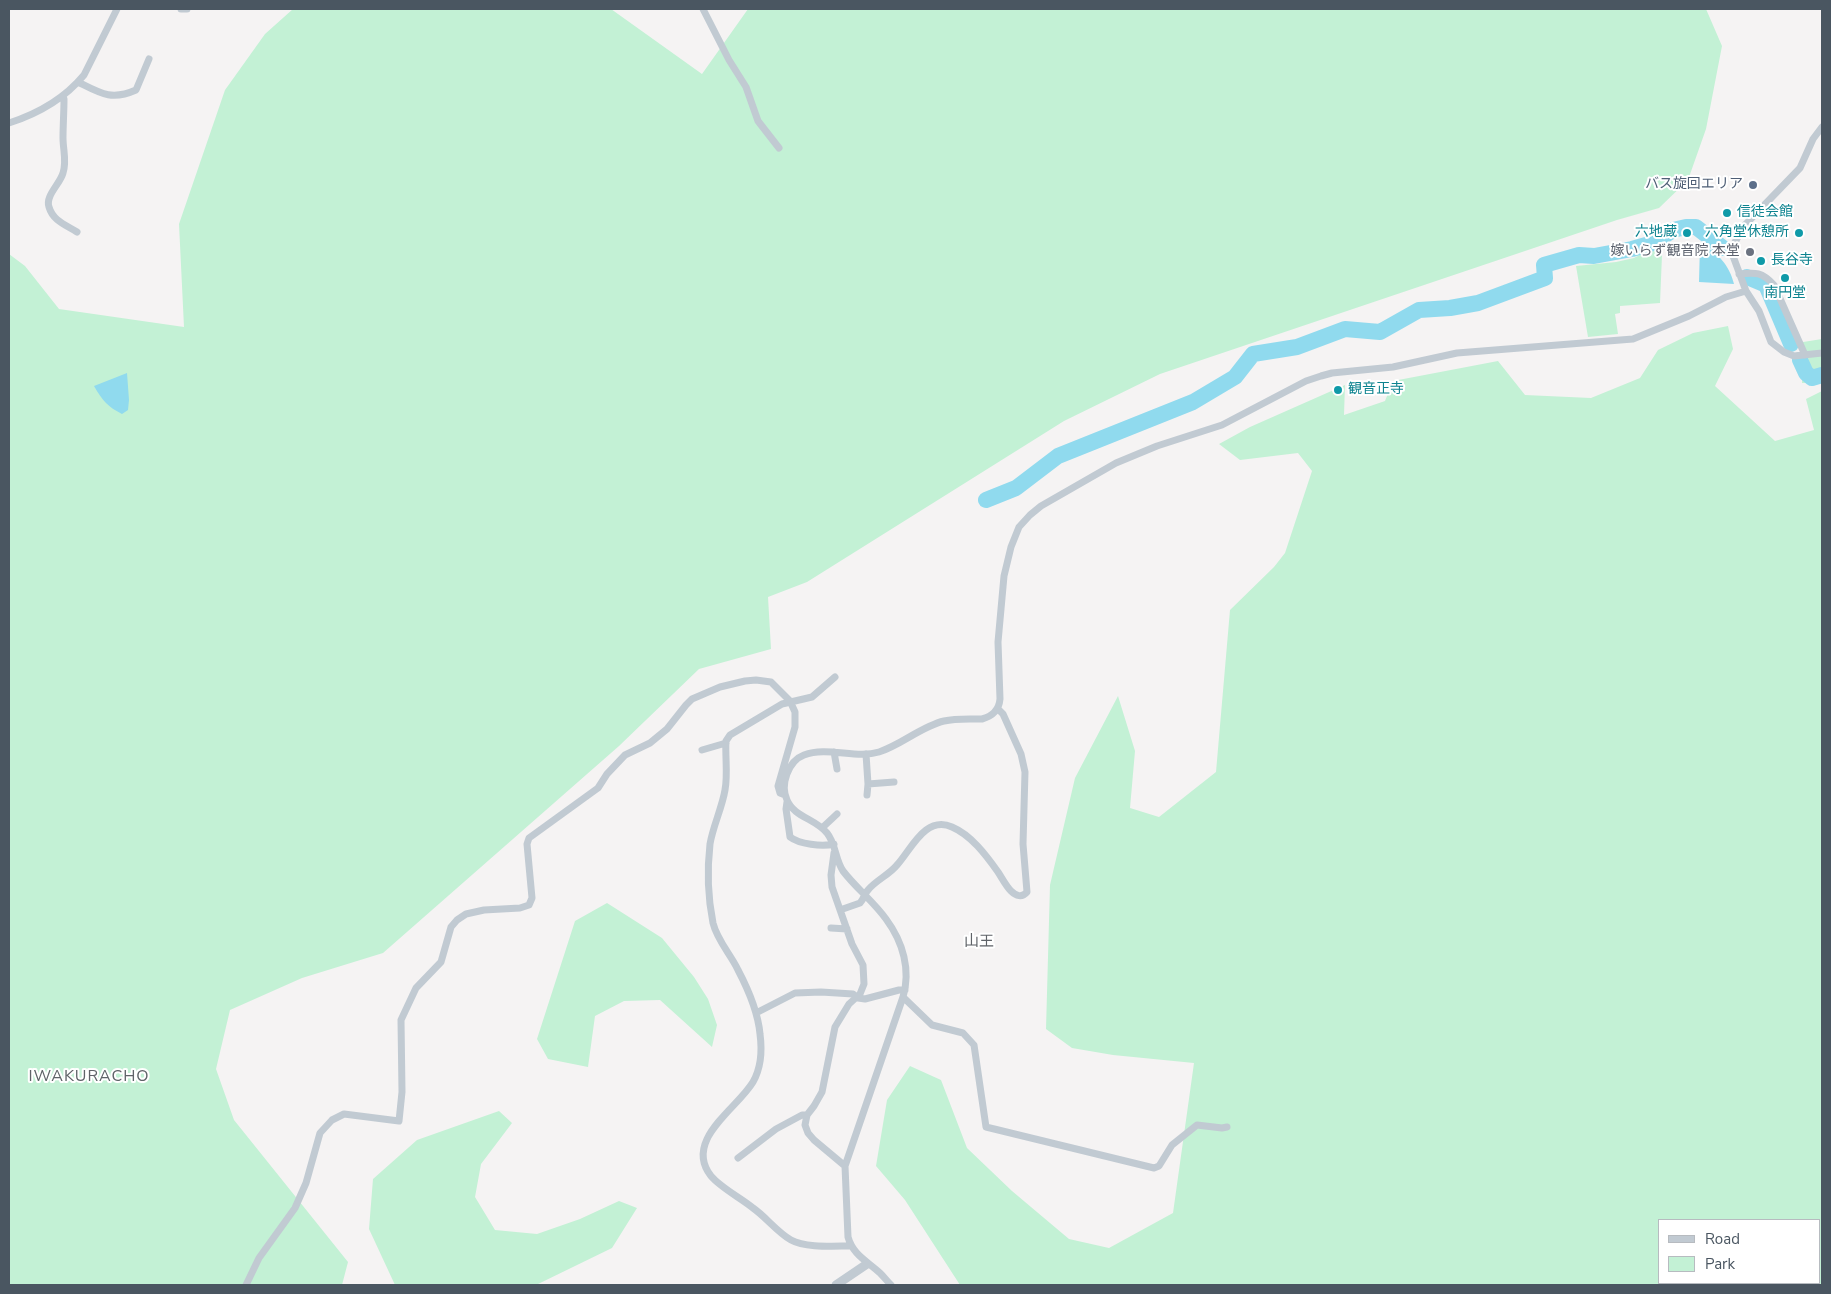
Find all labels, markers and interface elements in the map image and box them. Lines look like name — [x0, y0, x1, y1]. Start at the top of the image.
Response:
place label: バス旋回エリア — [1645, 177, 1743, 193]
marker: バス旋回エリア — [1747, 179, 1759, 191]
place label: 信徒会館 — [1737, 205, 1793, 221]
marker: 信徒会館 — [1721, 207, 1733, 219]
place label: 六地蔵 — [1635, 225, 1677, 241]
place label: 六角堂休憩所 — [1705, 225, 1789, 241]
marker: 六地蔵 — [1681, 227, 1693, 239]
marker: 六角堂休憩所 — [1793, 227, 1805, 239]
place label: 嫁いらず観音院 本堂 — [1610, 244, 1740, 260]
marker: 嫁いらず観音院 本堂 — [1744, 246, 1756, 258]
place label: 長谷寺 — [1771, 253, 1813, 269]
marker: 長谷寺 — [1755, 255, 1767, 267]
marker: 南円堂 — [1779, 272, 1791, 284]
place label: 南円堂 — [1764, 286, 1806, 302]
place label: 観音正寺 — [1348, 382, 1404, 398]
marker: 観音正寺 — [1332, 384, 1344, 396]
district label: 山王 — [964, 933, 994, 951]
district label: IWAKURACHO — [27, 1067, 151, 1087]
legend — [1658, 1219, 1821, 1284]
text: Road — [1705, 1229, 1740, 1249]
text: Park — [1705, 1254, 1735, 1274]

